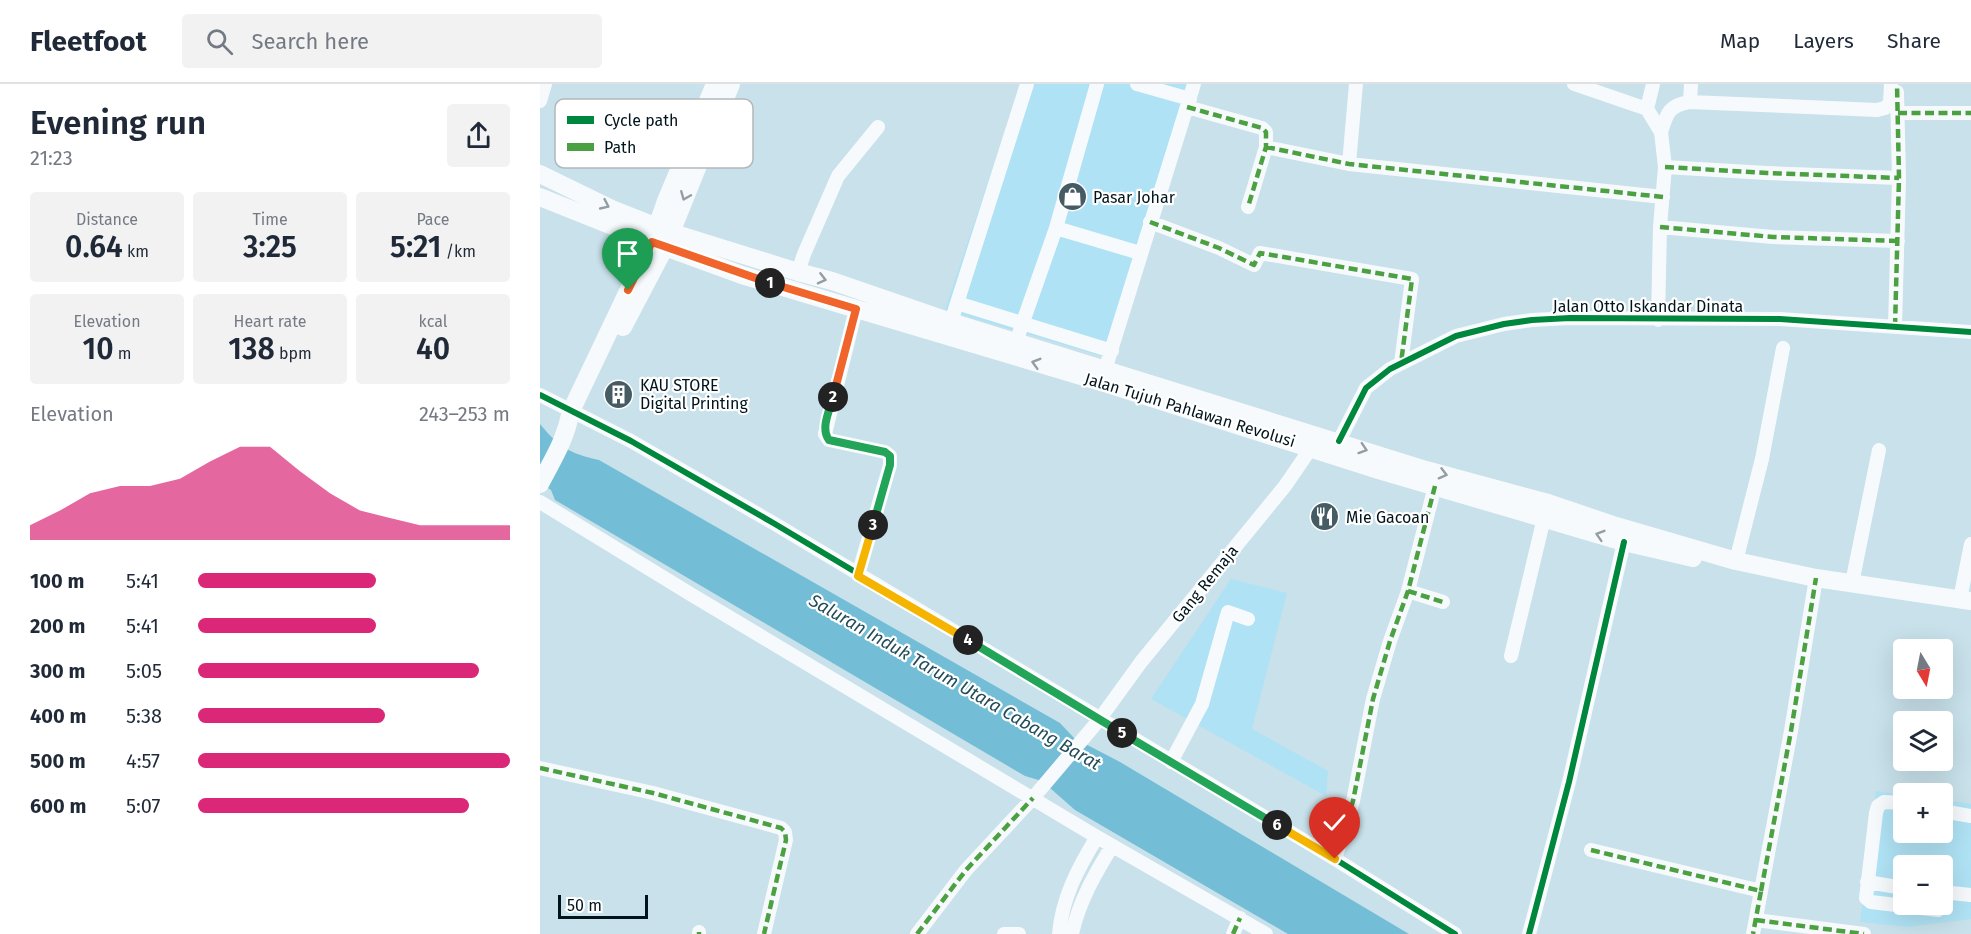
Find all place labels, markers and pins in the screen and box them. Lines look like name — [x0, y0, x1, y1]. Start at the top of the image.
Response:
shop icon: Pasar Johar — [1056, 181, 1088, 213]
place label: Pasar Johar — [1093, 188, 1176, 207]
pin — [602, 228, 653, 290]
pin: 1 — [755, 268, 785, 298]
place label: KAU STORE Digital Printing — [640, 376, 748, 413]
building icon: KAU STORE Digital Printing — [603, 378, 635, 410]
pin: 2 — [818, 382, 848, 412]
restaurant icon: Mie Gacoan — [1309, 501, 1341, 533]
place label: Mie Gacoan — [1346, 508, 1429, 527]
pin: 3 — [858, 510, 888, 540]
pin: 4 — [953, 625, 983, 655]
pin: 5 — [1107, 718, 1137, 748]
pin — [1309, 797, 1360, 859]
pin: 6 — [1262, 810, 1292, 840]

